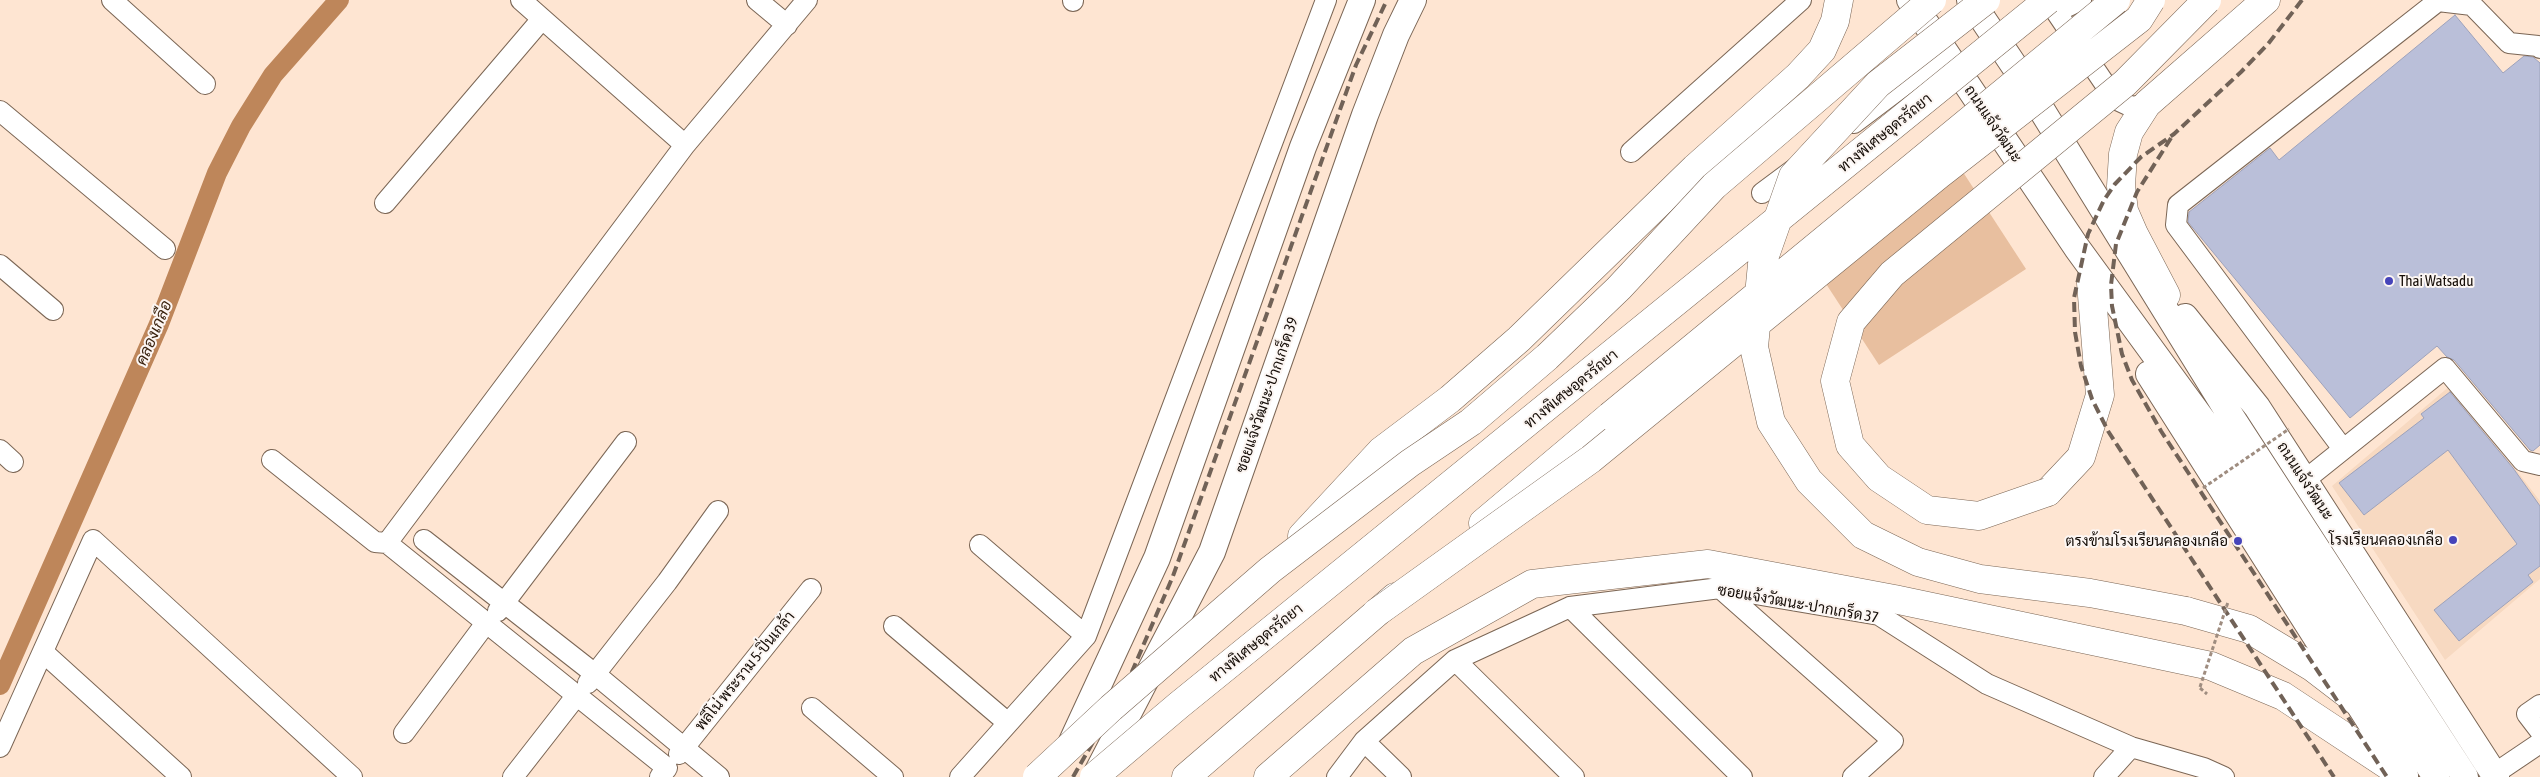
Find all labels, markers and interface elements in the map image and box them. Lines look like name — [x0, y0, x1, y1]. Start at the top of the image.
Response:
street label: ถนนแจ้งวัฒนะ — [1961, 82, 2025, 166]
street label: ทางพิเศษอุดรรัถยา — [1835, 90, 1935, 176]
place label: Thai Watsadu — [2399, 272, 2473, 290]
marker: Thai Watsadu — [2383, 275, 2395, 287]
water label: คลองเกลือ — [132, 298, 176, 368]
street label: ซอยแจ้งวัฒนะ-ปากเกร็ด 39 — [1232, 315, 1302, 475]
street label: ทางพิเศษอุดรรัถยา — [1521, 346, 1621, 432]
street label: ถนนแจ้งวัฒนะ — [2273, 439, 2337, 523]
place label: โรงเรียนคลองเกลือ — [2329, 531, 2443, 549]
place label: ตรงข้ามโรงเรียนคลองเกลือ — [2065, 532, 2228, 550]
marker: โรงเรียนคลองเกลือ — [2447, 534, 2459, 546]
marker: ตรงข้ามโรงเรียนคลองเกลือ — [2232, 535, 2244, 547]
street label: ซอยแจ้งวัฒนะ-ปากเกร็ด 37 — [1716, 581, 1880, 627]
street label: ทางพิเศษอุดรรัถยา — [1206, 600, 1306, 686]
street label: พลีโน่ พระราม 5-ปิ่นเกล้า — [691, 608, 799, 734]

